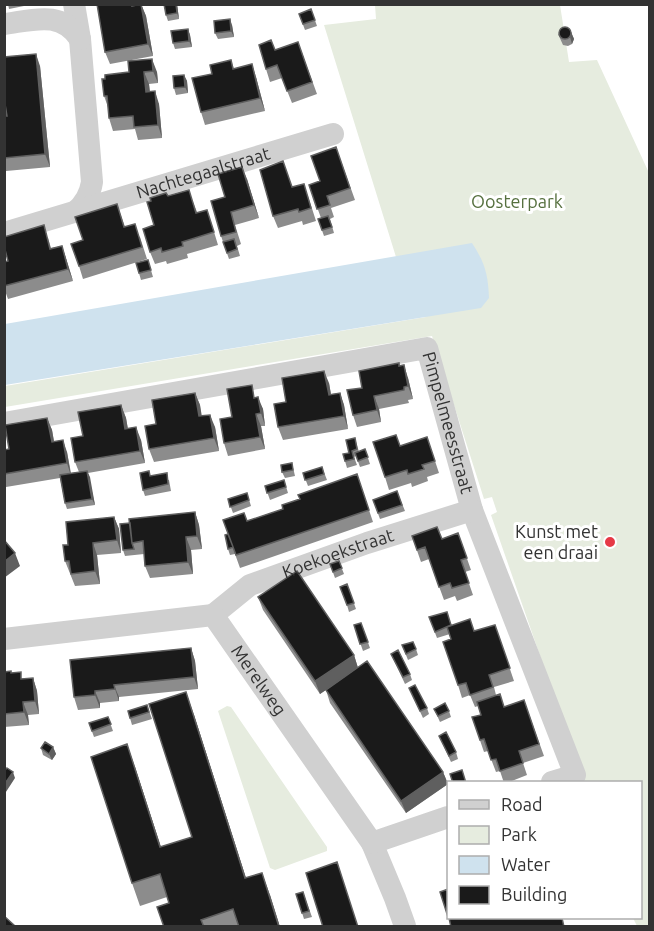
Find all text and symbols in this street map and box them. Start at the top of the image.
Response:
street label: Nachtegaalstraat [134,143,272,202]
park label: Oosterpark [471,191,563,211]
street label: Pimpelmeesstraat [419,349,478,496]
place label: Kunst met een draai [515,521,598,562]
street label: Koekoekstraat [279,524,396,582]
marker: Kunst met een draai [603,535,617,549]
street label: Merelweg [228,641,291,719]
legend [447,781,642,919]
text: Road [501,794,543,814]
text: Park [501,824,537,844]
text: Water [501,854,551,874]
text: Building [501,884,567,904]

